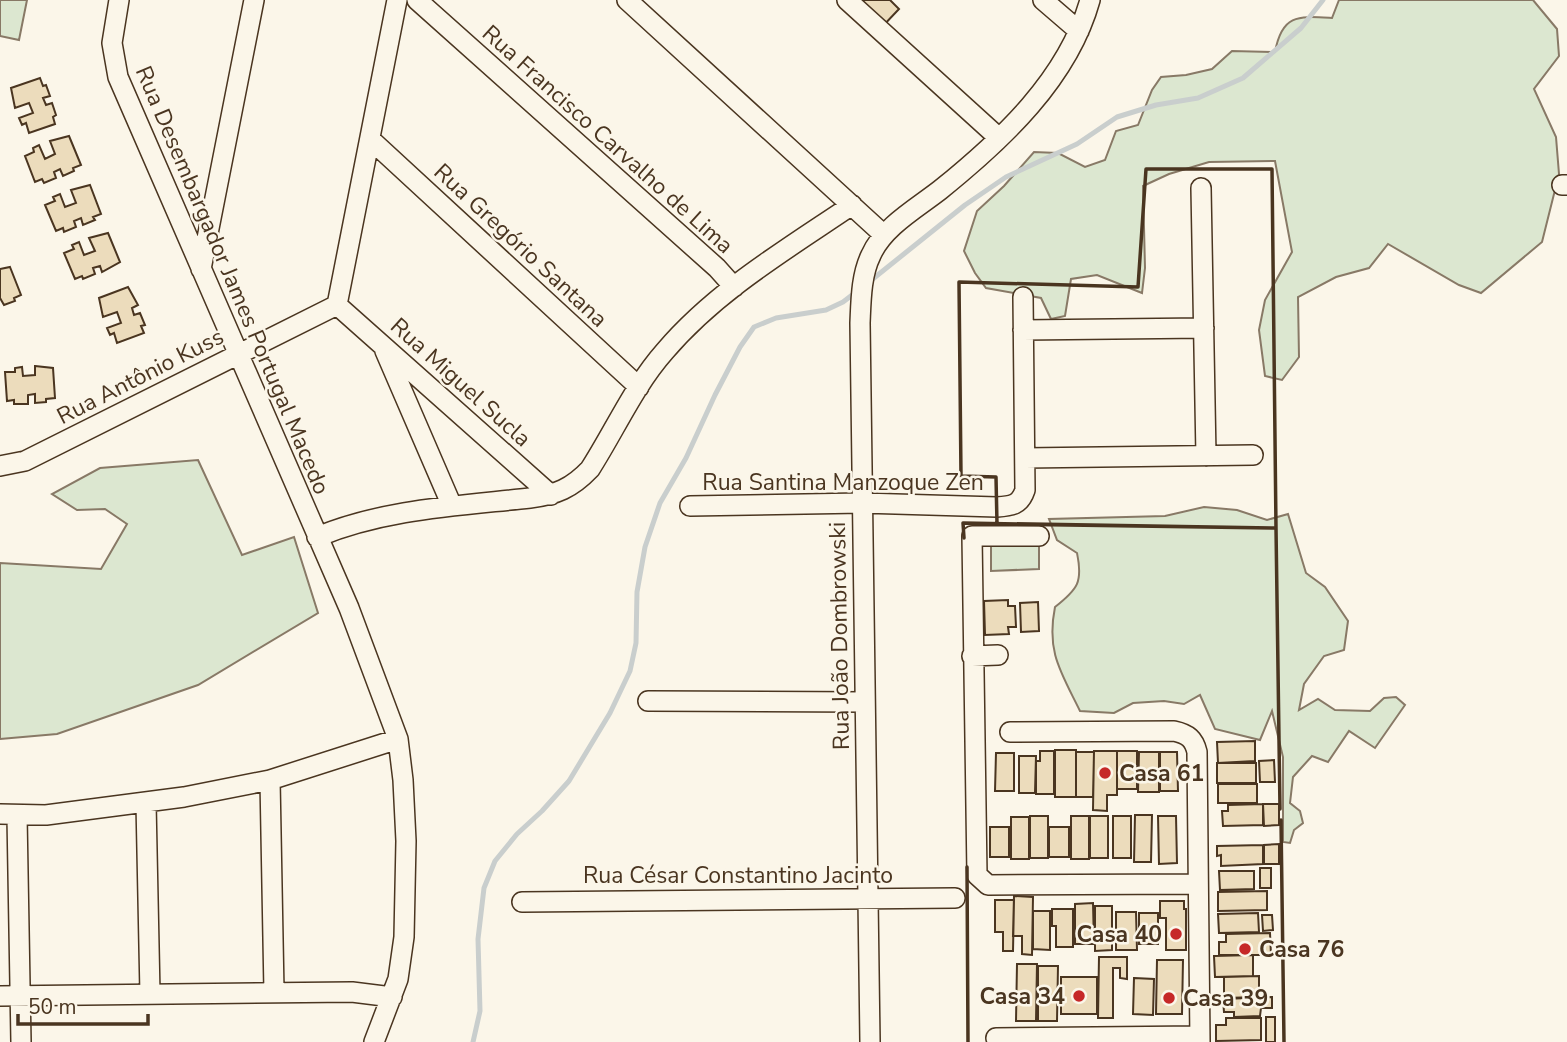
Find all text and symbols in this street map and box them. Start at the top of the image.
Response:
street label: Rua Francisco Carvalho de Lima [475,18,740,261]
street label: Rua Desembargador James Portugal Macedo [128,61,337,499]
street label: Rua Gregório Santana [427,157,614,334]
street label: Rua Miguel Sucla [384,311,538,454]
street label: Rua Antônio Kuss [52,321,229,432]
street label: Rua Santina Manzoque Zen [702,467,984,498]
street label: Rua João Dombrowski [822,522,857,750]
place label: Casa 61 [1119,758,1204,789]
marker: Casa 61 [1097,765,1113,781]
street label: Rua César Constantino Jacinto [583,860,893,891]
place label: Casa 40 [1077,919,1162,950]
marker: Casa 40 [1168,926,1184,942]
place label: Casa 76 [1259,934,1344,965]
marker: Casa 76 [1237,941,1253,957]
place label: Casa 34 [980,981,1065,1012]
scale bar [18,982,147,1026]
place label: Casa 39 [1183,983,1268,1014]
marker: Casa 34 [1071,988,1087,1004]
marker: Casa 39 [1161,990,1177,1006]
text: 50 m [28,993,77,1021]

